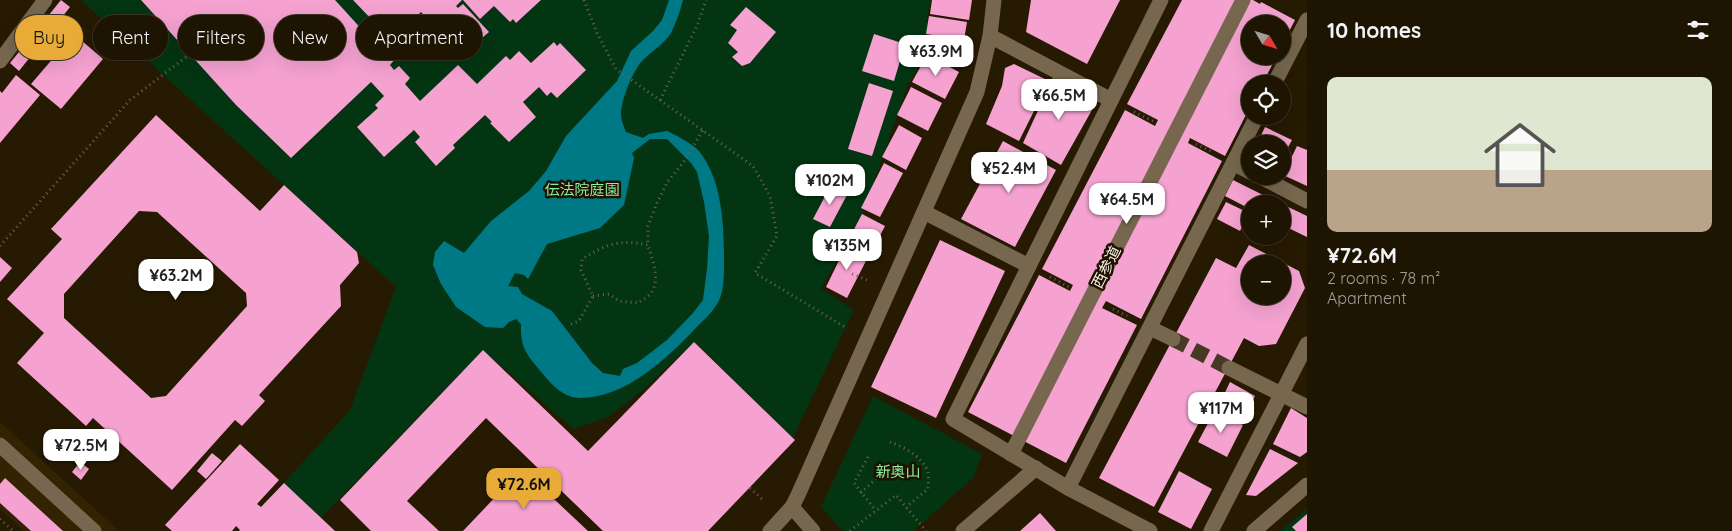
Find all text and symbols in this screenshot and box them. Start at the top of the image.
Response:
chip: Buy [15,15,83,60]
chip: Rent [93,15,168,60]
chip: Filters [178,15,264,60]
chip: New [274,15,346,60]
chip: Apartment [356,15,482,60]
north arrow [1241,15,1291,65]
map controls [1241,15,1291,305]
icon: filters [1684,16,1712,44]
text: 10 homes [1327,17,1421,43]
pin: ¥63.9M [895,34,977,77]
text: ¥63.9M [909,41,963,61]
button: locate [1241,75,1291,125]
pin: ¥66.5M [1018,78,1100,121]
text: ¥66.5M [1032,85,1086,105]
icon: home [1475,110,1565,200]
button: layers [1241,135,1291,185]
pin: ¥52.4M [968,152,1050,194]
text: ¥52.4M [982,158,1036,178]
pin: ¥102M [795,164,865,206]
text: ¥102M [806,170,854,190]
park label: 伝法院庭園 [544,180,620,199]
pin: ¥64.5M [1086,182,1168,225]
text: ¥64.5M [1100,189,1154,209]
button: + [1241,195,1291,245]
pin: ¥135M [812,228,882,271]
text: ¥135M [824,235,870,255]
text: ¥72.6M [1327,242,1397,268]
street label: 西参道 [1087,243,1125,291]
button: − [1241,255,1291,305]
pin: ¥63.2M [135,258,217,301]
text: ¥63.2M [149,265,203,285]
text: 2 rooms · 78 m² [1327,268,1440,288]
text: Apartment [1327,288,1407,308]
pin: ¥117M [1186,392,1256,434]
text: ¥117M [1199,398,1243,418]
pin: ¥72.5M [40,428,122,471]
text: ¥72.5M [54,435,108,455]
park label: 新奥山 [875,462,921,481]
pin: ¥72.6M [483,468,565,510]
text: ¥72.6M [497,474,551,494]

